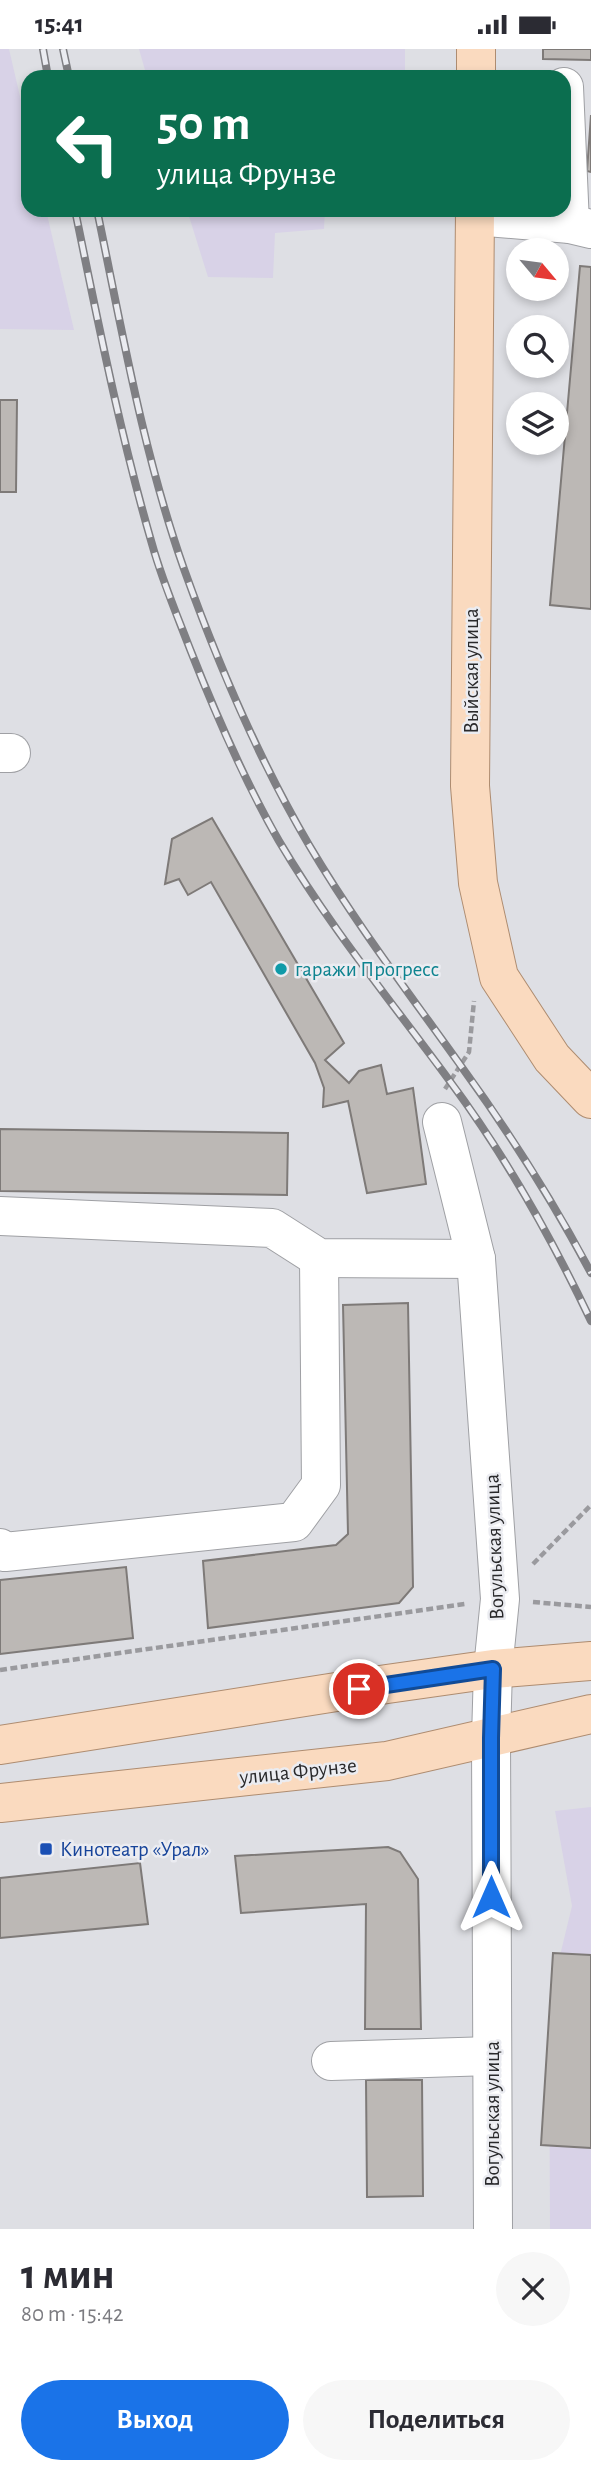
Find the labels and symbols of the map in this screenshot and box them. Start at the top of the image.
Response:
north arrow [506,238,569,301]
street label: Выйская улица [461,608,482,734]
place label: гаражи Прогресс [295,959,439,980]
marker: гаражи Прогресс [273,961,289,977]
street label: Вогульская улица [481,1473,508,1620]
pin [329,1659,389,1719]
street label: улица Фрунзе [237,1755,358,1788]
place label: Кинотеатр «Урал» [60,1839,210,1860]
marker: Кинотеатр «Урал» [38,1841,54,1857]
position arrow [454,1860,528,1934]
street label: Вогульская улица [482,2041,503,2187]

